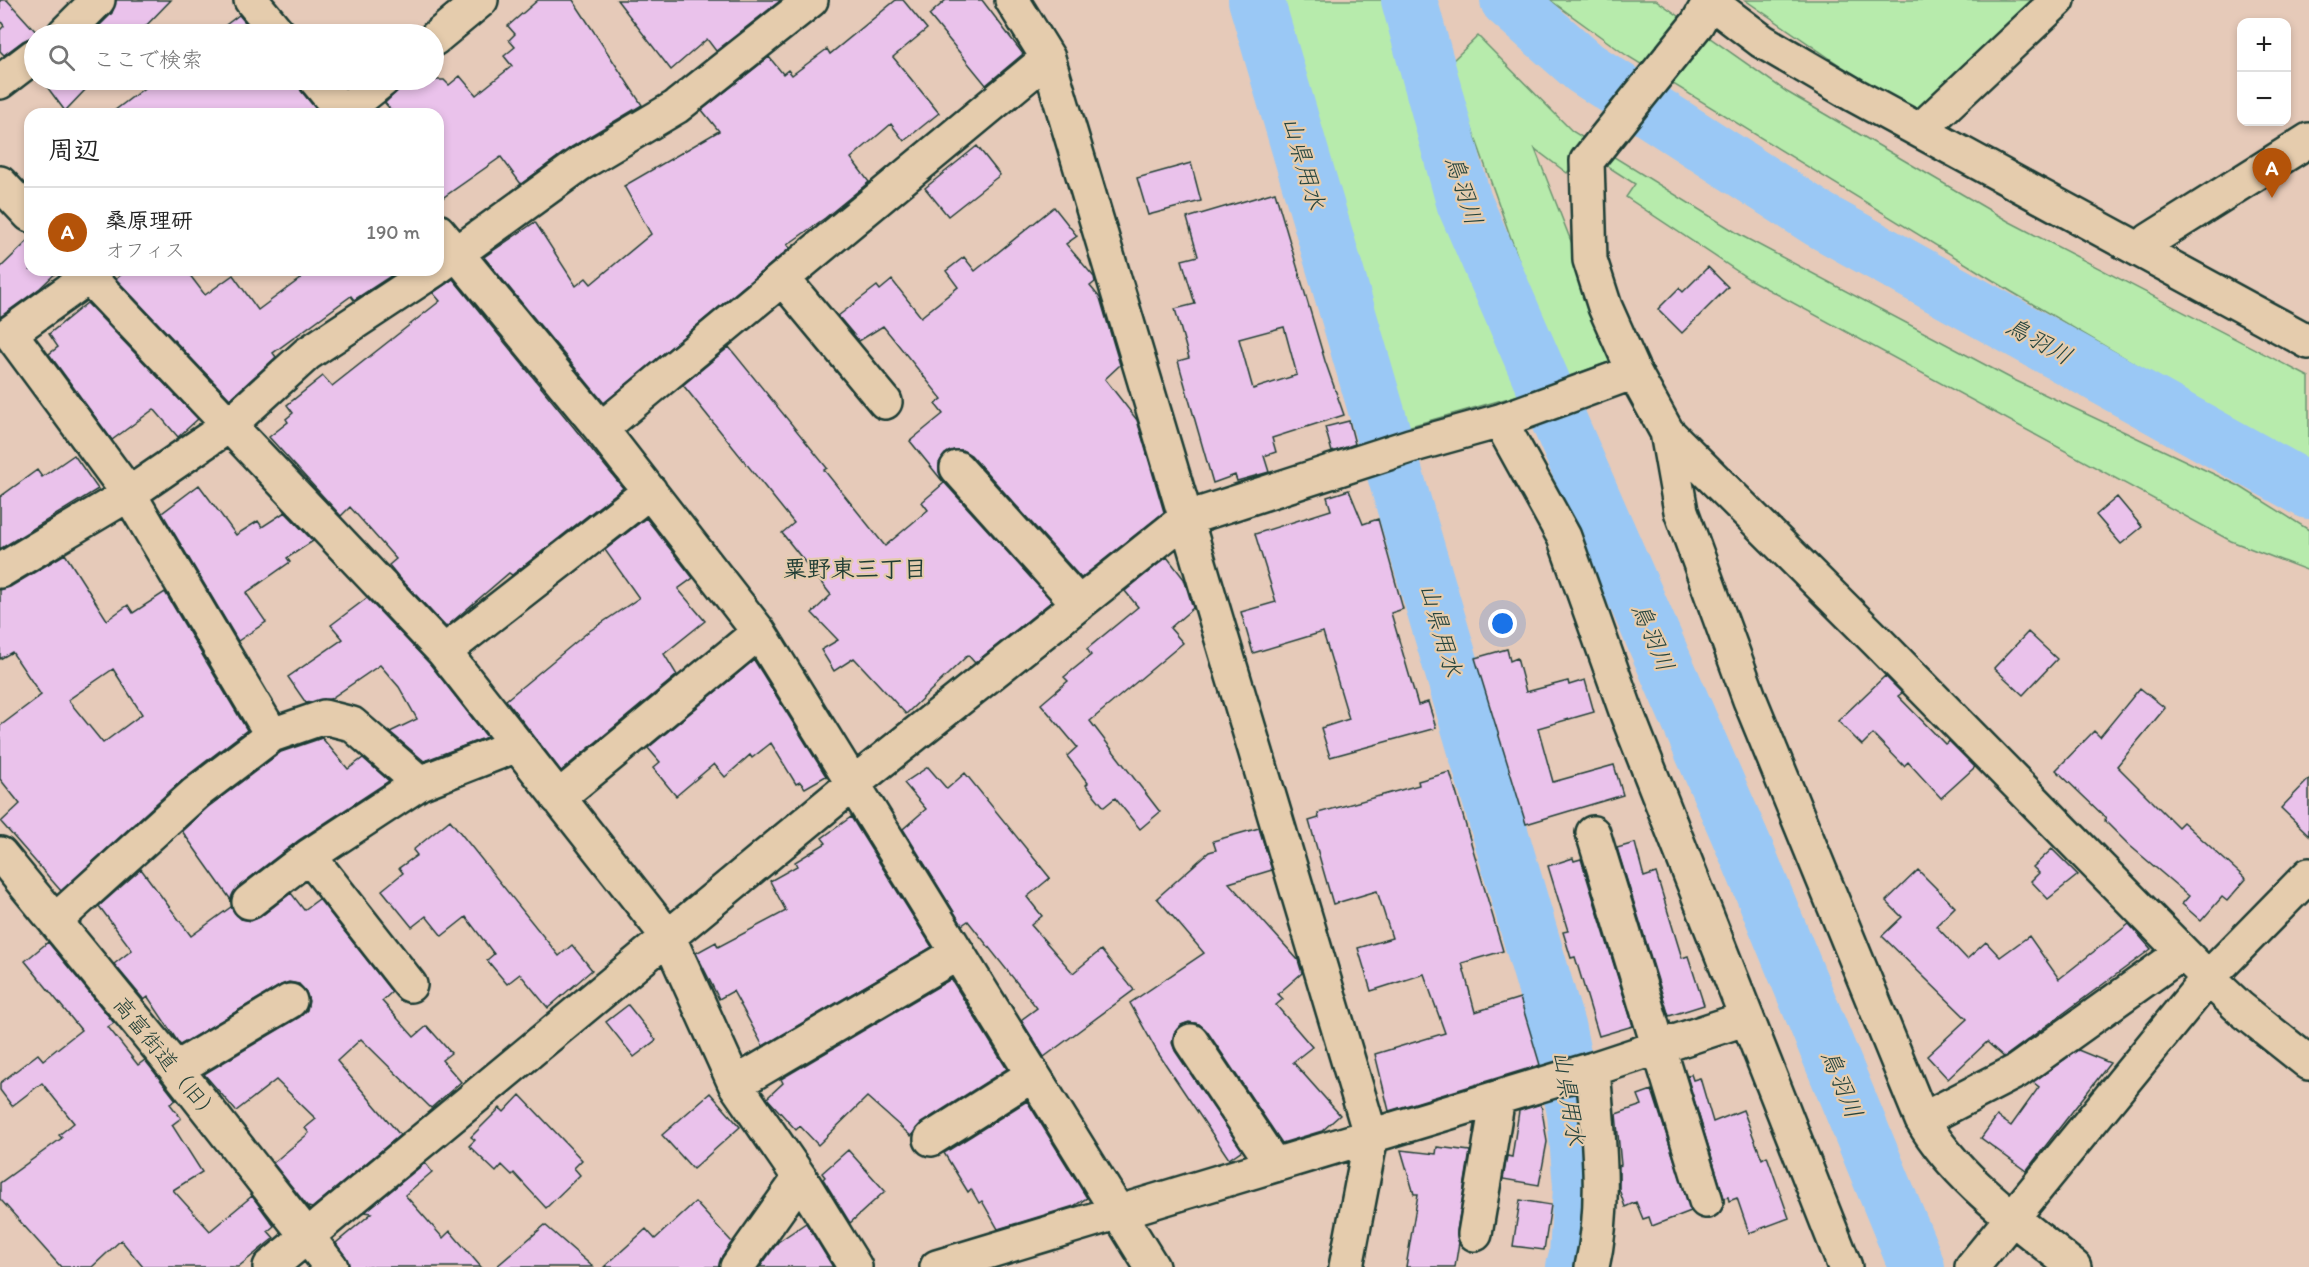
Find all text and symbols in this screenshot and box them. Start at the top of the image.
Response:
map controls [2237,18,2291,126]
button: + [2237,18,2291,72]
search box [24,24,444,90]
icon: search [45,41,78,74]
text: ここで検索 [93,46,203,73]
button: − [2237,72,2291,126]
water label: 山県用水 [1277,113,1332,213]
text: 周辺 [48,134,100,166]
pin: A [2252,148,2292,198]
water label: 鳥羽川 [1440,151,1489,229]
text: 桑原理研 [105,207,193,234]
text: A [61,220,74,244]
text: 190 m [367,220,420,244]
text: オフィス [105,238,185,262]
water label: 鳥羽川 [2001,310,2078,371]
district label: 粟野東三丁目 [783,554,927,583]
water label: 山県用水 [1414,580,1469,680]
water label: 鳥羽川 [1626,598,1681,676]
your location [1488,609,1517,638]
street label: 高富街道（旧） [108,991,226,1128]
water label: 鳥羽川 [1816,1045,1869,1123]
water label: 山県用水 [1548,1048,1591,1148]

